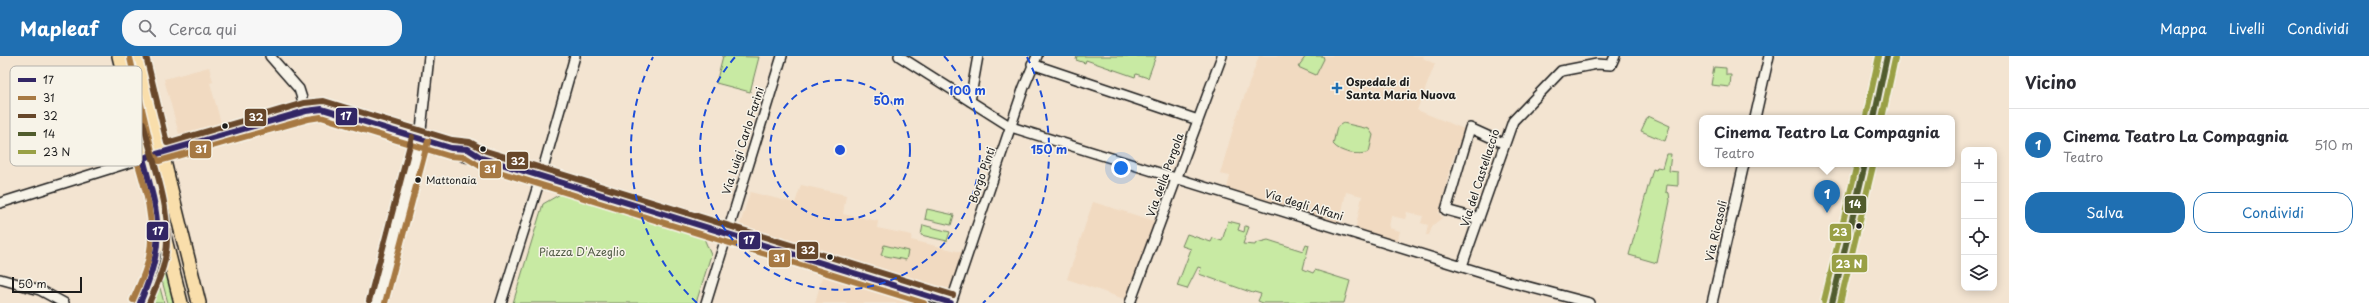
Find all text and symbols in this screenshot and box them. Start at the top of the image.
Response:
search box [122,10,402,46]
text: Mapleaf [20,14,98,42]
icon: search [136,17,158,39]
text: Cerca qui [168,17,237,40]
text: Mappa [2160,18,2207,39]
text: Livelli [2229,18,2265,39]
text: Condividi [2287,18,2349,39]
legend [10,66,142,166]
text: Vicino [2025,69,2076,95]
text: 17 [43,71,54,88]
place label: Ospedale di Santa Maria Nuova [1346,73,1456,103]
text: 100 m [948,81,986,99]
marker: Ospedale di Santa Maria Nuova [1331,82,1343,94]
street label: Via Luigi Carlo Farini [717,85,768,197]
text: 31 [43,89,55,106]
text: 50 m [873,91,905,109]
text: 32 [43,107,58,124]
line badge: 17 [335,107,358,126]
text: 17 [340,107,352,124]
line badge: 32 [244,108,267,127]
text: 32 [249,108,264,125]
popup [1699,115,1955,167]
text: Cinema Teatro La Compagnia [1714,120,1940,143]
unlabelled marker [220,121,230,131]
text: Cinema Teatro La Compagnia [2063,124,2289,147]
text: 14 [43,125,55,142]
street label: Via del Castellaccio [1456,127,1503,229]
street label: Via della Pergola [1141,130,1188,219]
text: 1 [2035,135,2041,154]
text: 510 m [2314,135,2353,154]
line badge: 31 [189,140,212,159]
text: 31 [195,140,207,157]
text: 150 m [1031,140,1067,158]
text: 23 N [43,143,70,160]
centre of rings [833,143,847,157]
text: Teatro [1714,143,1754,162]
unlabelled marker [478,144,488,154]
street label: Borgo Pinti [964,144,999,205]
map controls [1961,147,1997,291]
button: + [1961,147,1997,183]
text: Teatro [2063,147,2103,166]
line badge: 32 [506,151,529,170]
text: 32 [511,152,526,169]
your location [1111,158,1131,178]
line badge: 31 [479,160,502,179]
text: 31 [484,160,496,177]
place label: Mattonaia [426,172,477,187]
marker: Mattonaia [413,175,423,185]
pin: 1 [1814,180,1840,213]
button: − [1961,183,1997,219]
street label: Via degli Alfani [1263,184,1346,225]
button: Salva [2025,192,2185,233]
button: Condividi [2193,192,2353,233]
line badge: 14 [1844,195,1867,214]
text: 14 [1849,195,1862,212]
street label: Via Ricasoli [1700,199,1731,263]
button: locate [1961,219,1997,255]
line badge: 17 [146,221,169,241]
unlabelled marker [1854,221,1864,231]
text: 17 [152,222,164,239]
line badge: 23 [1829,223,1852,242]
text: 23 [1833,223,1847,240]
line badge: 17 [738,231,761,250]
text: 17 [743,231,755,248]
line badge: 32 [796,241,819,260]
text: 32 [801,241,816,258]
park label: Piazza D'Azeglio [539,243,625,260]
line badge: 31 [768,249,791,268]
text: 31 [773,249,785,266]
unlabelled marker [825,252,835,262]
line badge: 23 N [1831,254,1868,273]
text: 23 N [1836,255,1863,272]
button: layers [1961,255,1997,291]
scale bar [12,275,82,294]
text: 50 m [18,275,47,292]

